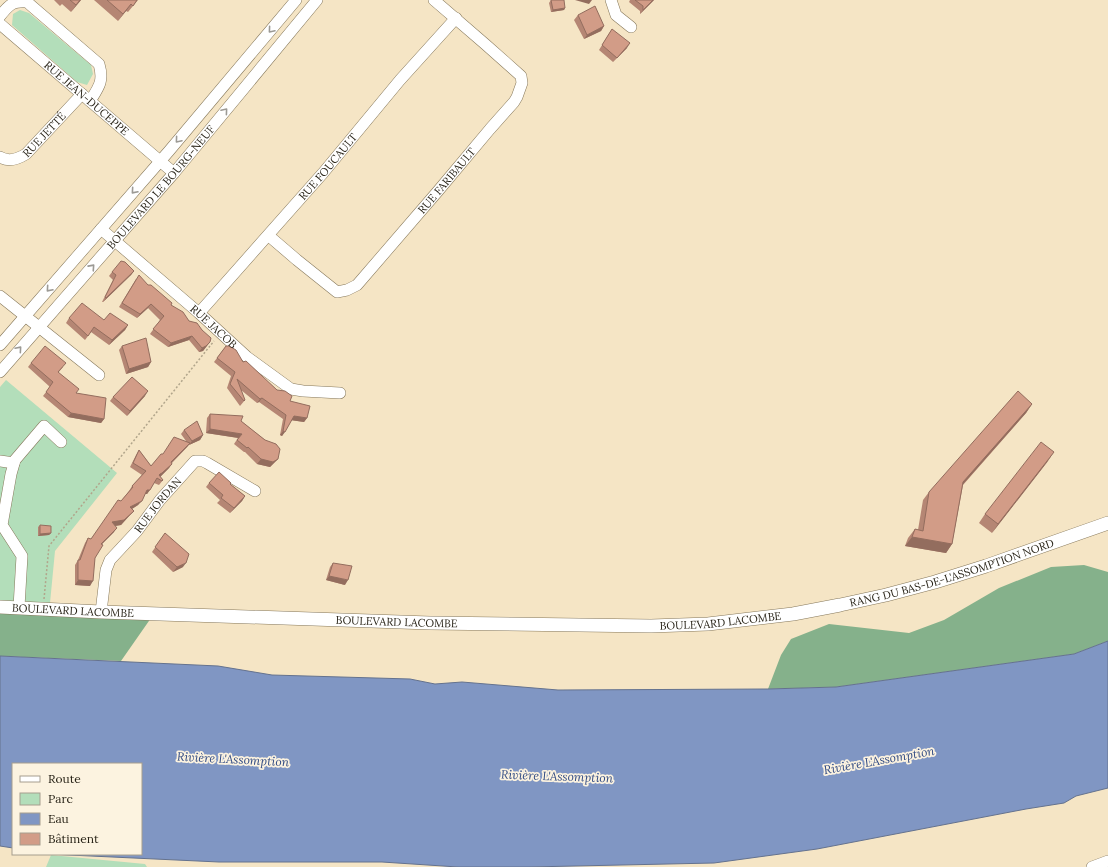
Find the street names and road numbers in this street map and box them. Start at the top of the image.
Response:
street label: RUE JEAN-DUCEPPE [41,58,132,138]
street label: RUE JETTÉ [20,109,69,160]
street label: BOULEVARD LE BOURG-NEUF [104,122,218,252]
street label: RUE FOUCAULT [296,130,360,203]
street label: RUE FARIBAULT [415,145,478,217]
street label: RUE JACOB [187,302,240,352]
street label: RUE JORDAN [131,474,184,536]
street label: RANG DU BAS-DE-L'ASSOMPTION NORD [848,536,1056,610]
street label: BOULEVARD LACOMBE [12,601,134,620]
street label: BOULEVARD LACOMBE [659,608,782,633]
street label: BOULEVARD LACOMBE [335,613,458,630]

